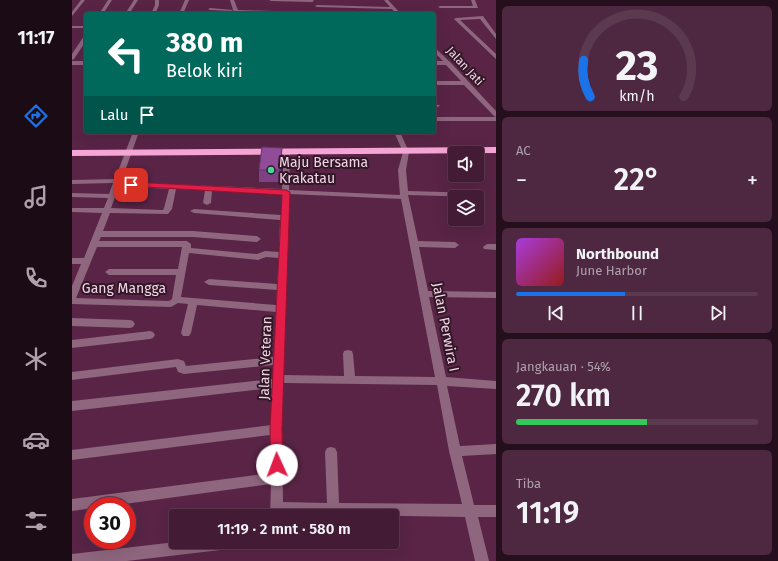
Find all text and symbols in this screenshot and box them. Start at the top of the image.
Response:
text: 380 m [166,26,244,59]
text: 11:17 [18,27,54,49]
icon: left [100,28,152,80]
text: 23 [616,40,658,90]
street label: Jalan Jati [443,44,487,88]
text: Belok kiri [166,60,243,82]
text: km/h [619,87,655,104]
icon: directions [22,102,50,130]
icon: arrive [136,104,158,126]
text: Lalu [100,106,128,124]
text: AC [516,143,531,158]
map controls [448,146,484,226]
button: sound [448,146,484,182]
place label: Maju Bersama Krakatau [279,154,368,187]
text: 22° [614,162,660,198]
marker: Maju Bersama Krakatau [266,165,276,175]
text: − [516,167,527,194]
text: + [747,167,758,194]
pin [114,168,148,202]
icon: arrive [120,174,142,196]
icon: music [22,183,50,211]
button: layers [448,190,484,226]
text: Northbound [576,245,659,263]
text: June Harbor [576,263,647,278]
icon: phone [22,264,50,292]
street label: Gang Mangga [82,280,166,297]
street label: Jalan Perwira I [429,281,462,373]
icon: previous [545,302,567,324]
icon: pause [626,302,648,324]
icon: next [707,302,729,324]
street label: Jalan Veteran [256,316,275,400]
icon: climate [22,345,50,373]
text: Jangkauan · 54% [516,359,611,374]
text: 270 km [516,378,611,414]
icon: car [22,426,50,454]
position arrow [256,444,298,486]
text: Tiba [516,476,541,491]
text: 11:19 [516,495,579,531]
speed limit sign: 30 [84,497,136,549]
icon: filters [22,507,50,535]
text: 11:19 · 2 mnt · 580 m [217,520,351,538]

